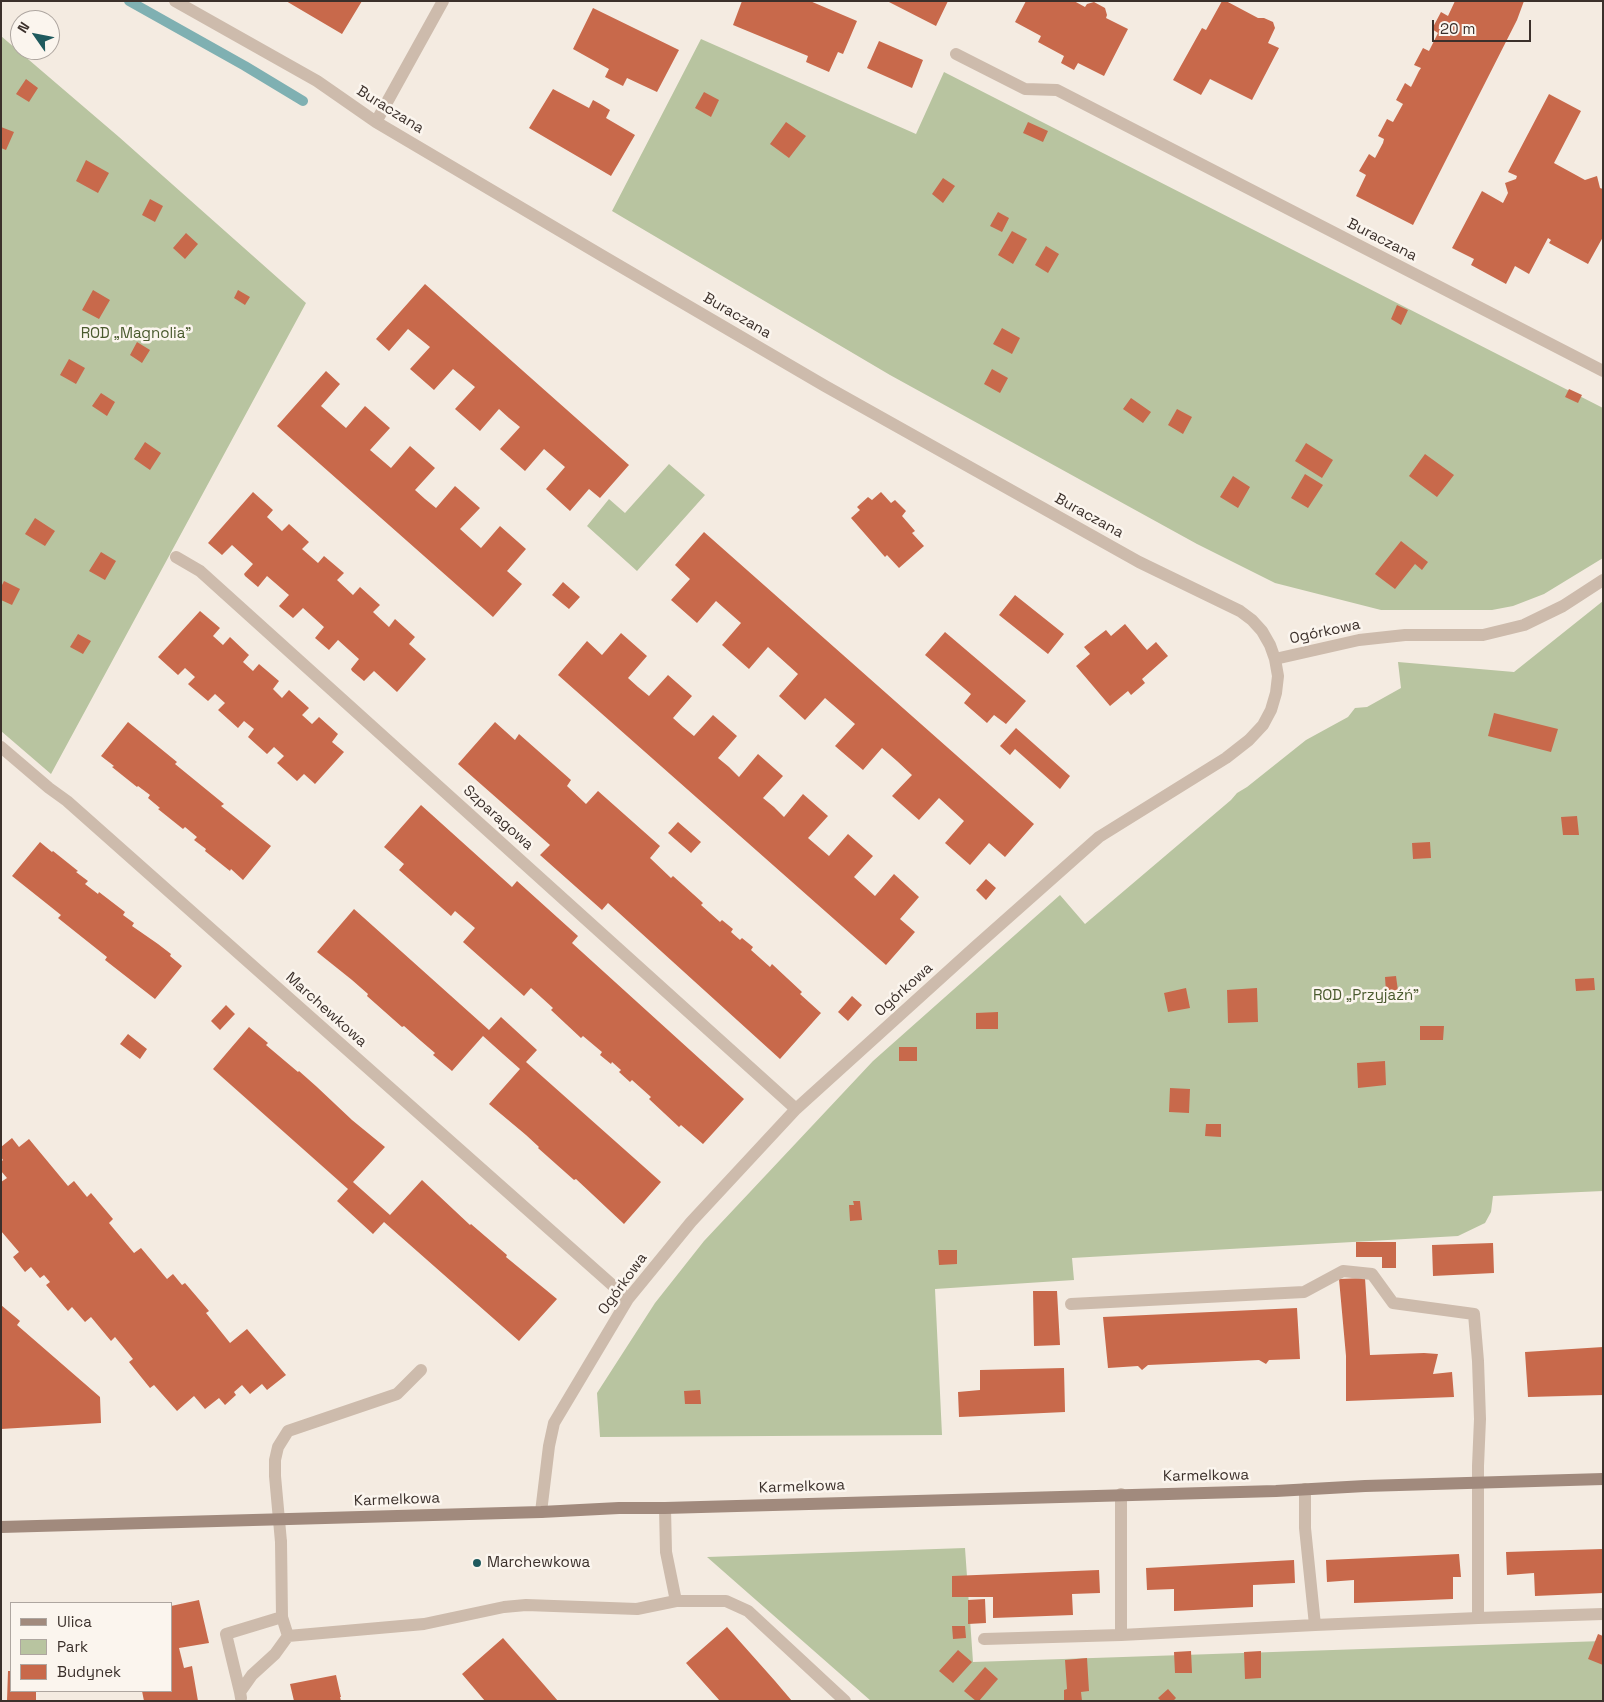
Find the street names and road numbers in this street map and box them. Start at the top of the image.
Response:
street label: Buraczana [353,82,427,138]
street label: Buraczana [1344,215,1420,265]
street label: Buraczana [700,289,774,343]
street label: Buraczana [1051,490,1127,542]
street label: Ogórkowa [1288,616,1362,648]
street label: Szparagowa [459,782,537,854]
street label: Ogórkowa [871,959,937,1021]
street label: Marchewkowa [282,969,370,1051]
street label: Ogórkowa [595,1250,651,1318]
street label: Karmelkowa [1163,1466,1249,1486]
street label: Karmelkowa [759,1477,845,1497]
street label: Karmelkowa [354,1490,440,1510]

